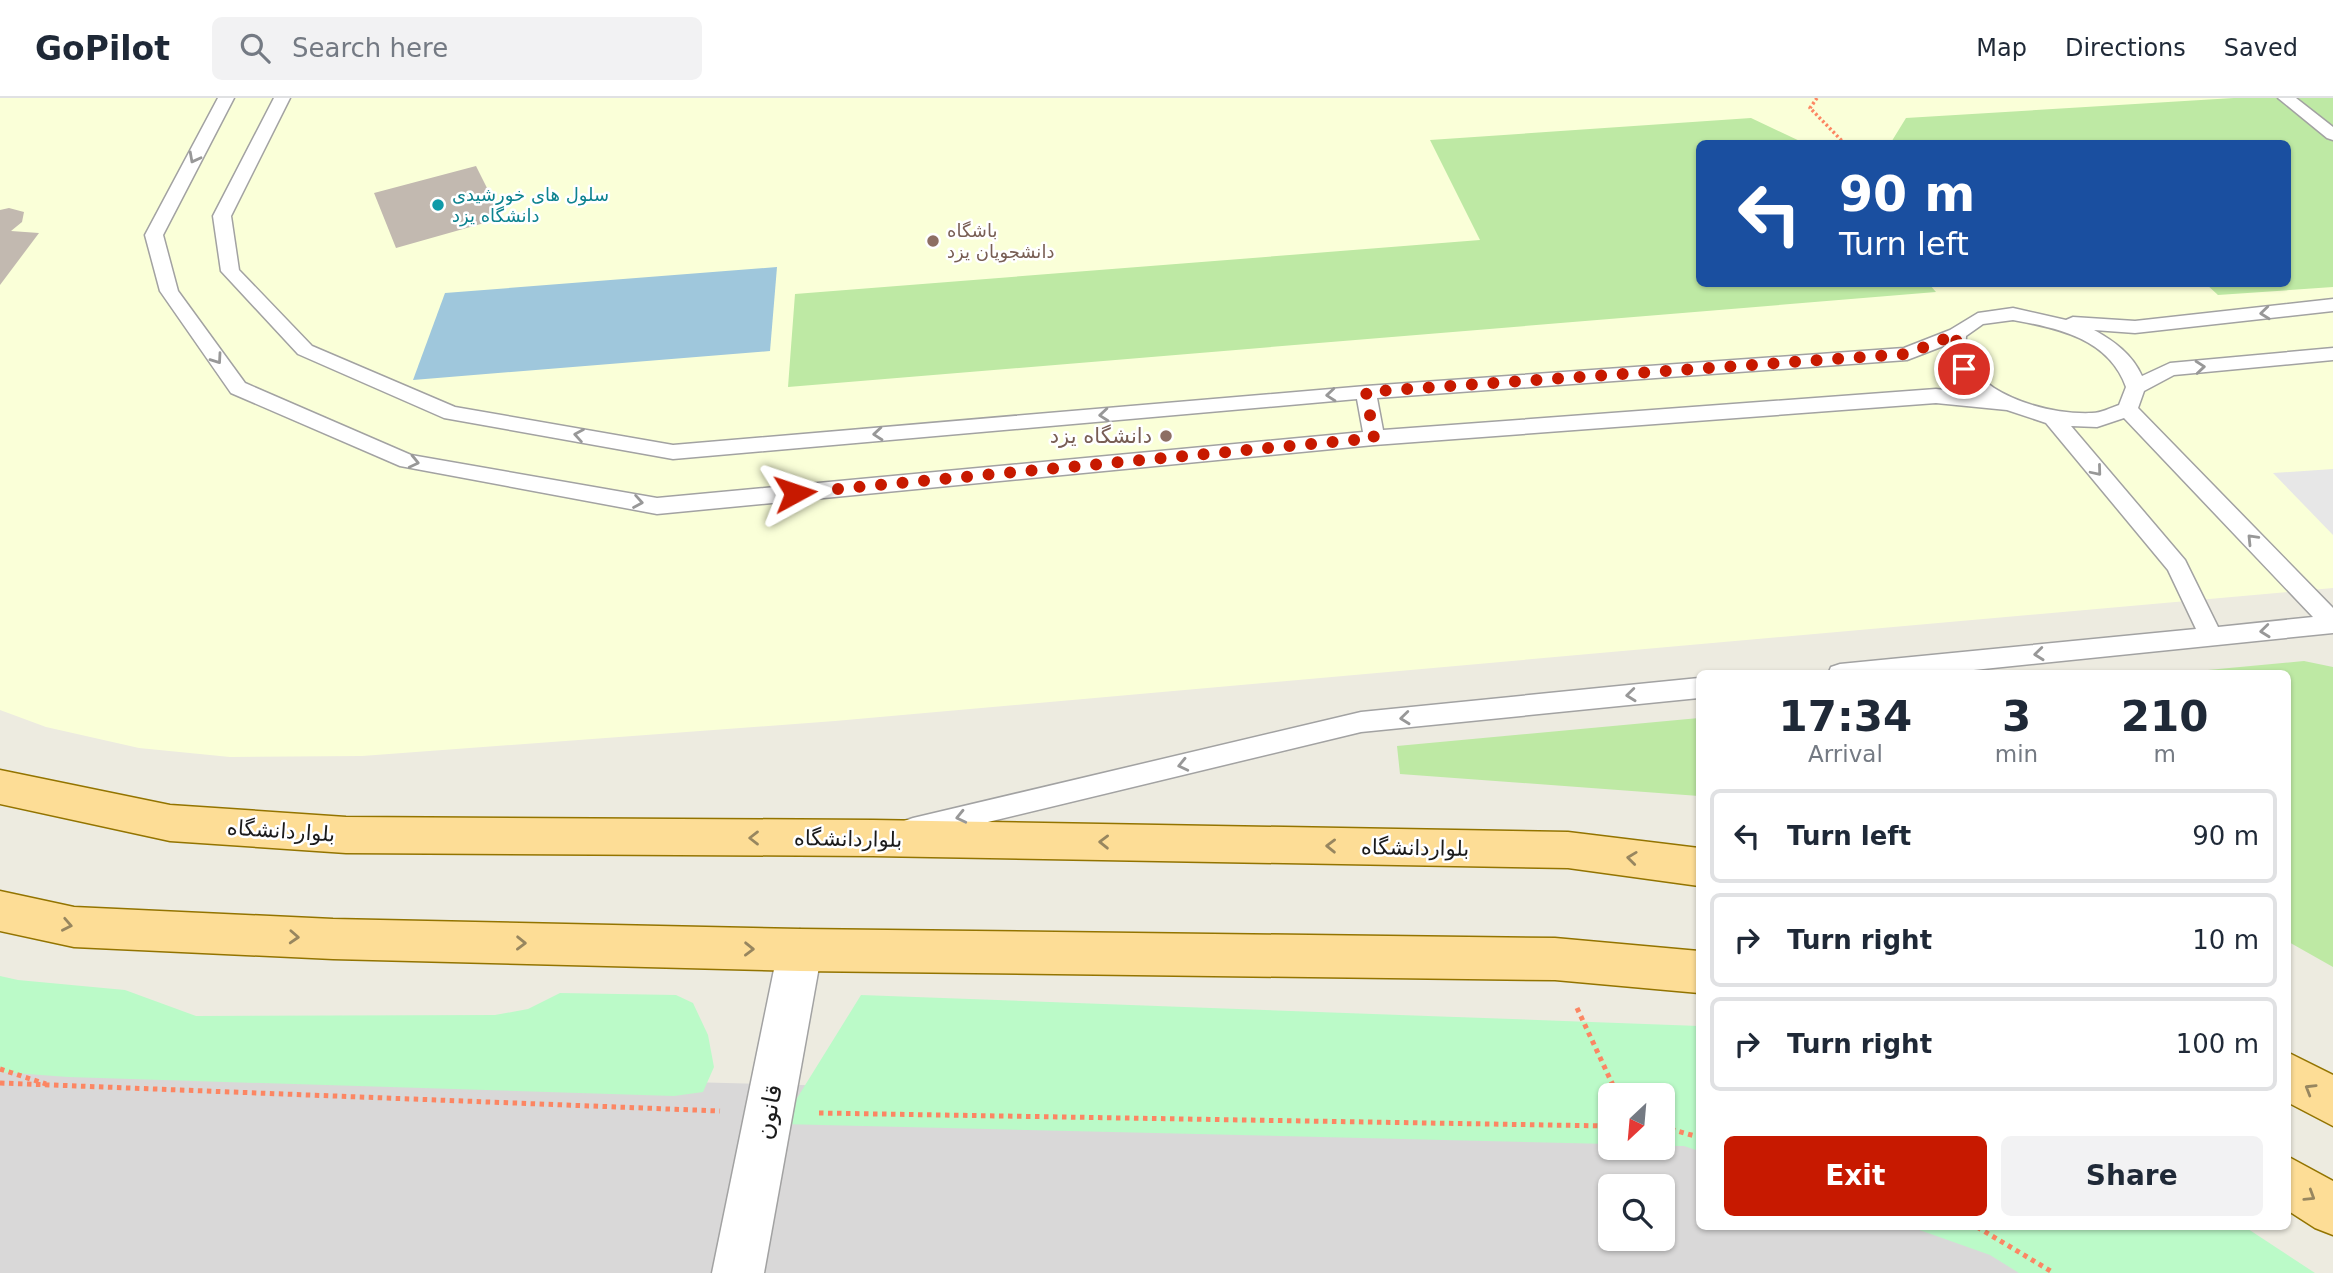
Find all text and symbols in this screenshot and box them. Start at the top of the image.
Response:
search box [212,17,702,80]
text: GoPilot [35,29,170,68]
icon: search [236,29,274,67]
text: Search here [292,33,448,63]
text: Map [1976,34,2027,62]
text: Directions [2065,34,2186,62]
text: Saved [2224,34,2298,62]
one-way arrow [189,151,202,164]
text: 90 m [1839,166,1975,223]
icon: left [1724,168,1815,259]
place label: سلول های خورشیدی دانشگاه یزد [452,184,609,227]
marker: سلول های خورشیدی دانشگاه یزد [430,197,446,213]
place label: باشگاه دانشجویان یزد [947,220,1054,263]
text: Turn left [1839,225,1969,263]
marker: باشگاه دانشجویان یزد [925,233,941,249]
one-way arrow [2259,305,2271,320]
pin [1934,339,1994,399]
icon: arrive [1945,350,1983,388]
one-way arrow [209,351,221,364]
one-way arrow [2194,359,2206,374]
one-way arrow [1325,387,1336,402]
one-way arrow [1099,407,1110,422]
place label: دانشگاه یزد [1050,424,1152,448]
one-way arrow [872,426,883,441]
one-way arrow [573,428,585,443]
marker: دانشگاه یزد [1158,428,1174,444]
one-way arrow [408,454,420,468]
position arrow [758,456,832,530]
one-way arrow [2089,462,2101,475]
one-way arrow [632,494,644,509]
one-way arrow [2247,534,2260,547]
one-way arrow [2259,623,2271,638]
one-way arrow [2033,646,2045,661]
one-way arrow [1626,687,1637,702]
text: 17:34 [1779,692,1912,741]
text: 3 [2002,692,2031,741]
text: 210 [2121,692,2208,741]
one-way arrow [1399,710,1410,725]
text: Arrival [1808,741,1883,767]
text: min [1995,741,2038,767]
text: m [2153,741,2176,767]
one-way arrow [1177,757,1189,771]
one-way arrow [955,809,967,824]
street label: بلواردانشگاه [226,815,336,847]
icon: left [1728,817,1766,855]
text: Turn left [1787,821,1911,851]
text: 90 m [2192,821,2259,851]
street label: بلواردانشگاه [794,826,902,852]
one-way arrow [748,830,758,846]
one-way arrow [1098,835,1109,850]
street label: بلواردانشگاه [1361,835,1469,861]
one-way arrow [1325,838,1336,854]
one-way arrow [1626,851,1637,866]
one-way arrow [61,917,73,932]
icon: right [1728,921,1766,959]
text: Turn right [1787,925,1932,955]
text: 10 m [2192,925,2259,955]
one-way arrow [289,929,300,944]
one-way arrow [516,936,527,951]
one-way arrow [744,941,754,957]
icon: right [1728,1025,1766,1063]
text: Turn right [1787,1029,1932,1059]
text: 100 m [2176,1029,2259,1059]
street label: قانون [750,1082,788,1142]
north arrow [1598,1083,1675,1160]
map controls [1598,1083,1675,1251]
one-way arrow [2305,1084,2318,1097]
button: Exit [1724,1136,1987,1216]
button: Share [2001,1136,2263,1216]
button: search [1598,1174,1675,1251]
one-way arrow [2303,1187,2316,1200]

